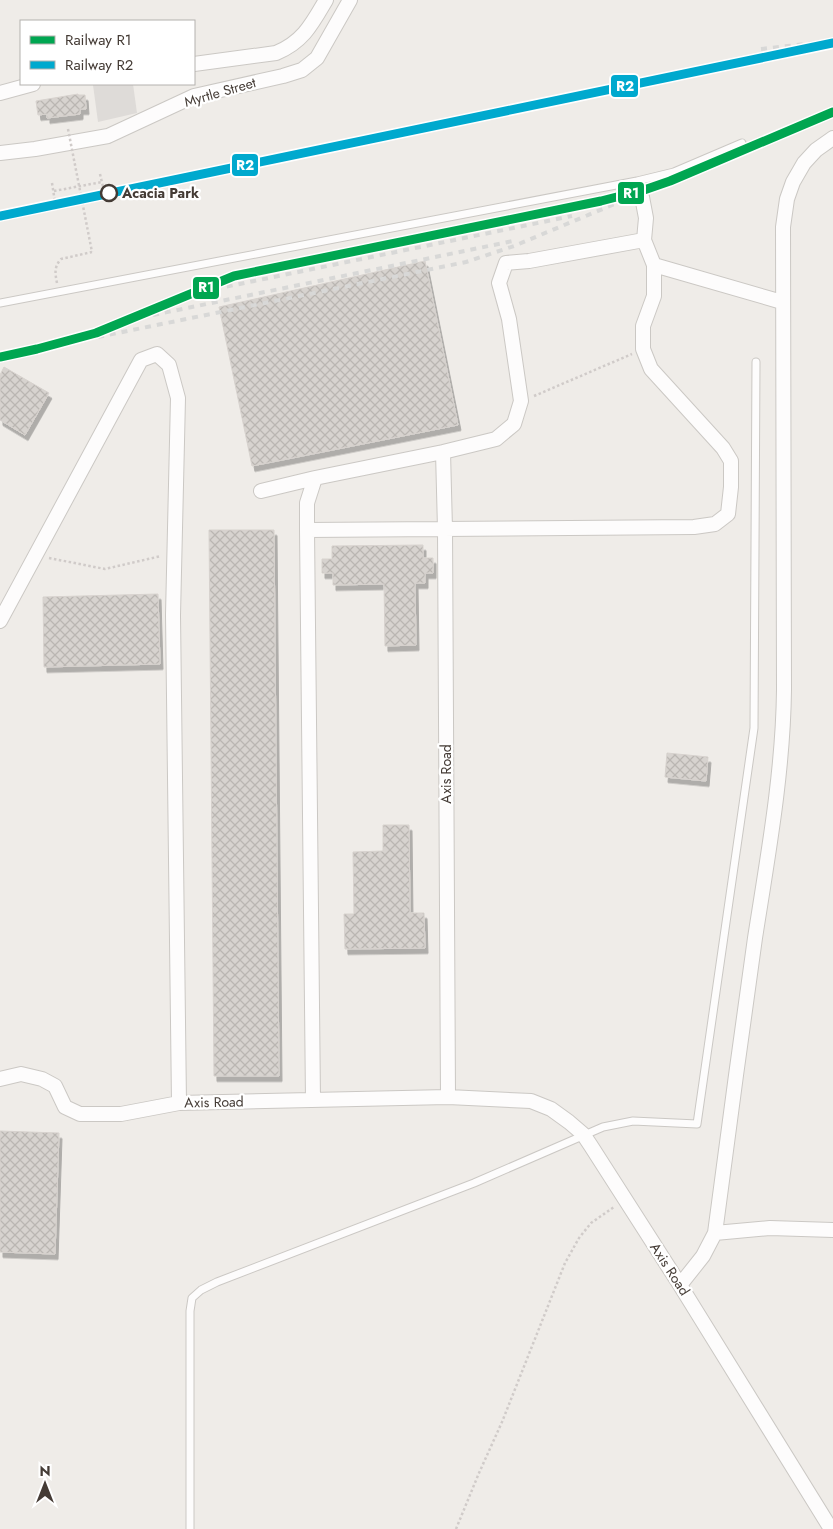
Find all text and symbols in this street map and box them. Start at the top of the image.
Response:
legend [20,20,195,85]
text: Railway R1 [65,29,132,51]
text: Railway R2 [65,54,133,76]
street label: Myrtle Street [182,72,259,112]
line badge: R2 [610,74,639,98]
text: R2 [616,76,634,96]
line badge: R2 [231,153,259,177]
text: R2 [236,155,254,175]
line badge: R1 [617,181,645,205]
place label: Acacia Park [121,183,199,203]
text: R1 [623,183,639,203]
marker: Acacia Park [100,184,118,202]
line badge: R1 [192,276,220,300]
text: R1 [198,277,214,297]
street label: Axis Road [436,744,456,804]
street label: Axis Road [184,1091,244,1113]
street label: Axis Road [645,1239,695,1299]
north arrow [20,1459,70,1509]
text: N [39,1461,51,1481]

